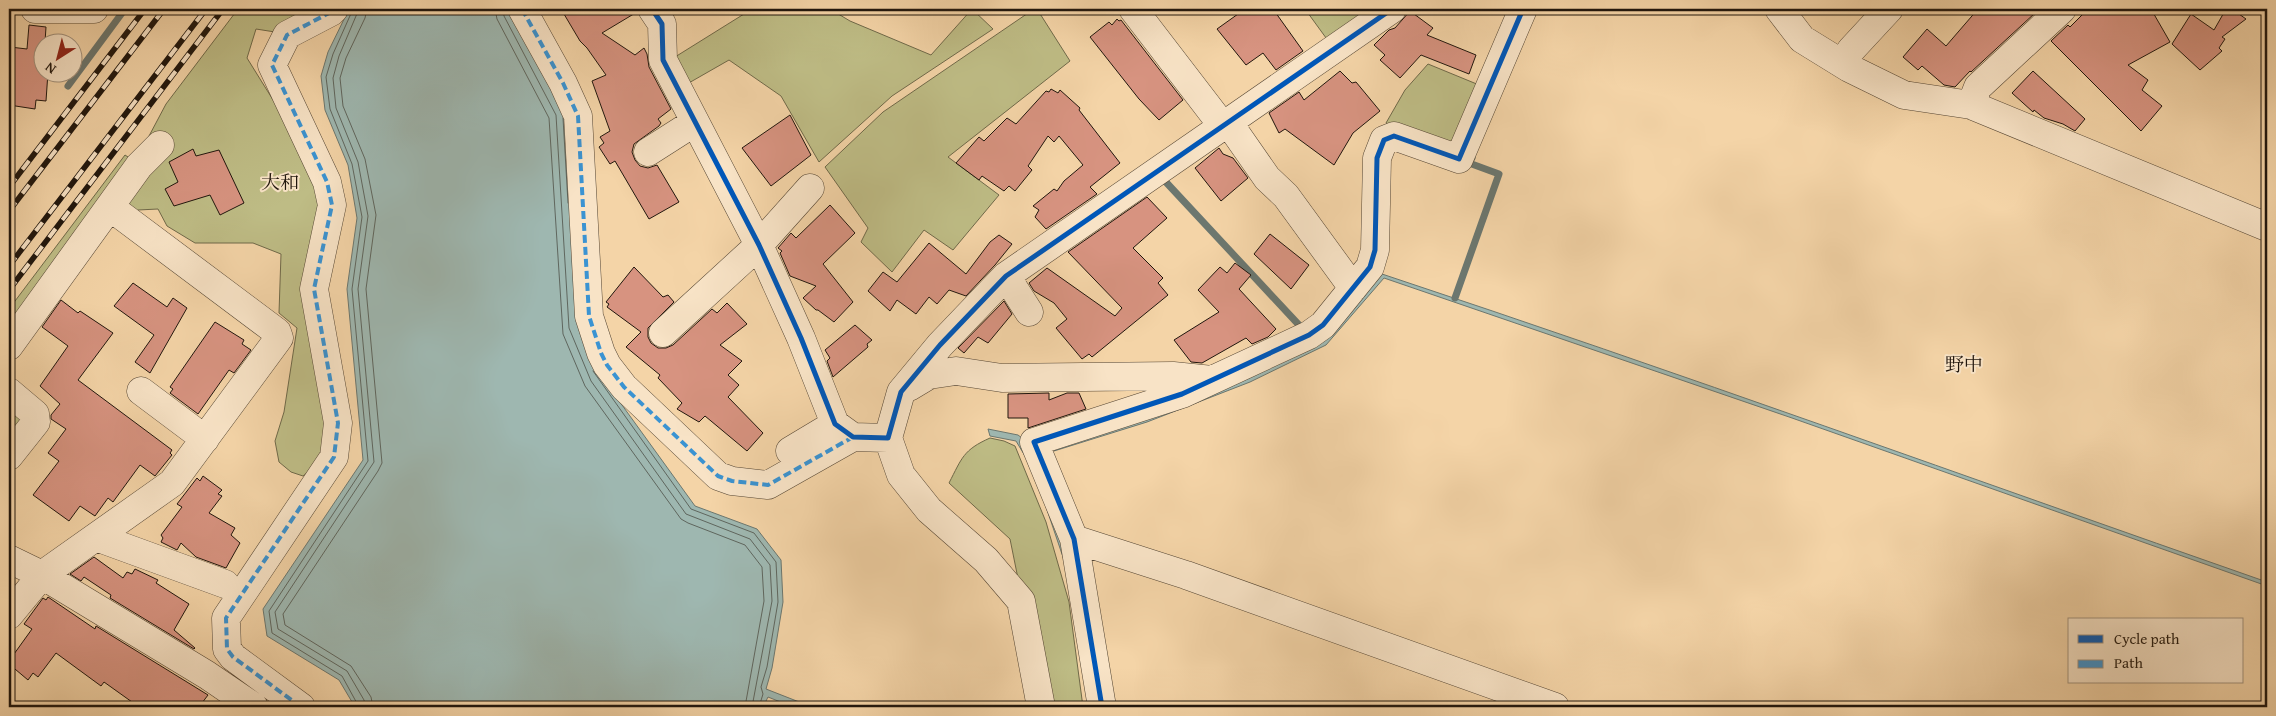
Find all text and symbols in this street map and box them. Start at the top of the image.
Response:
north arrow [32,32,82,82]
text: N [40,57,60,79]
district label: 大和 [261,168,299,196]
district label: 野中 [1945,350,1983,378]
legend [2068,618,2244,684]
text: Cycle path [2114,628,2180,649]
text: Path [2114,652,2143,673]

